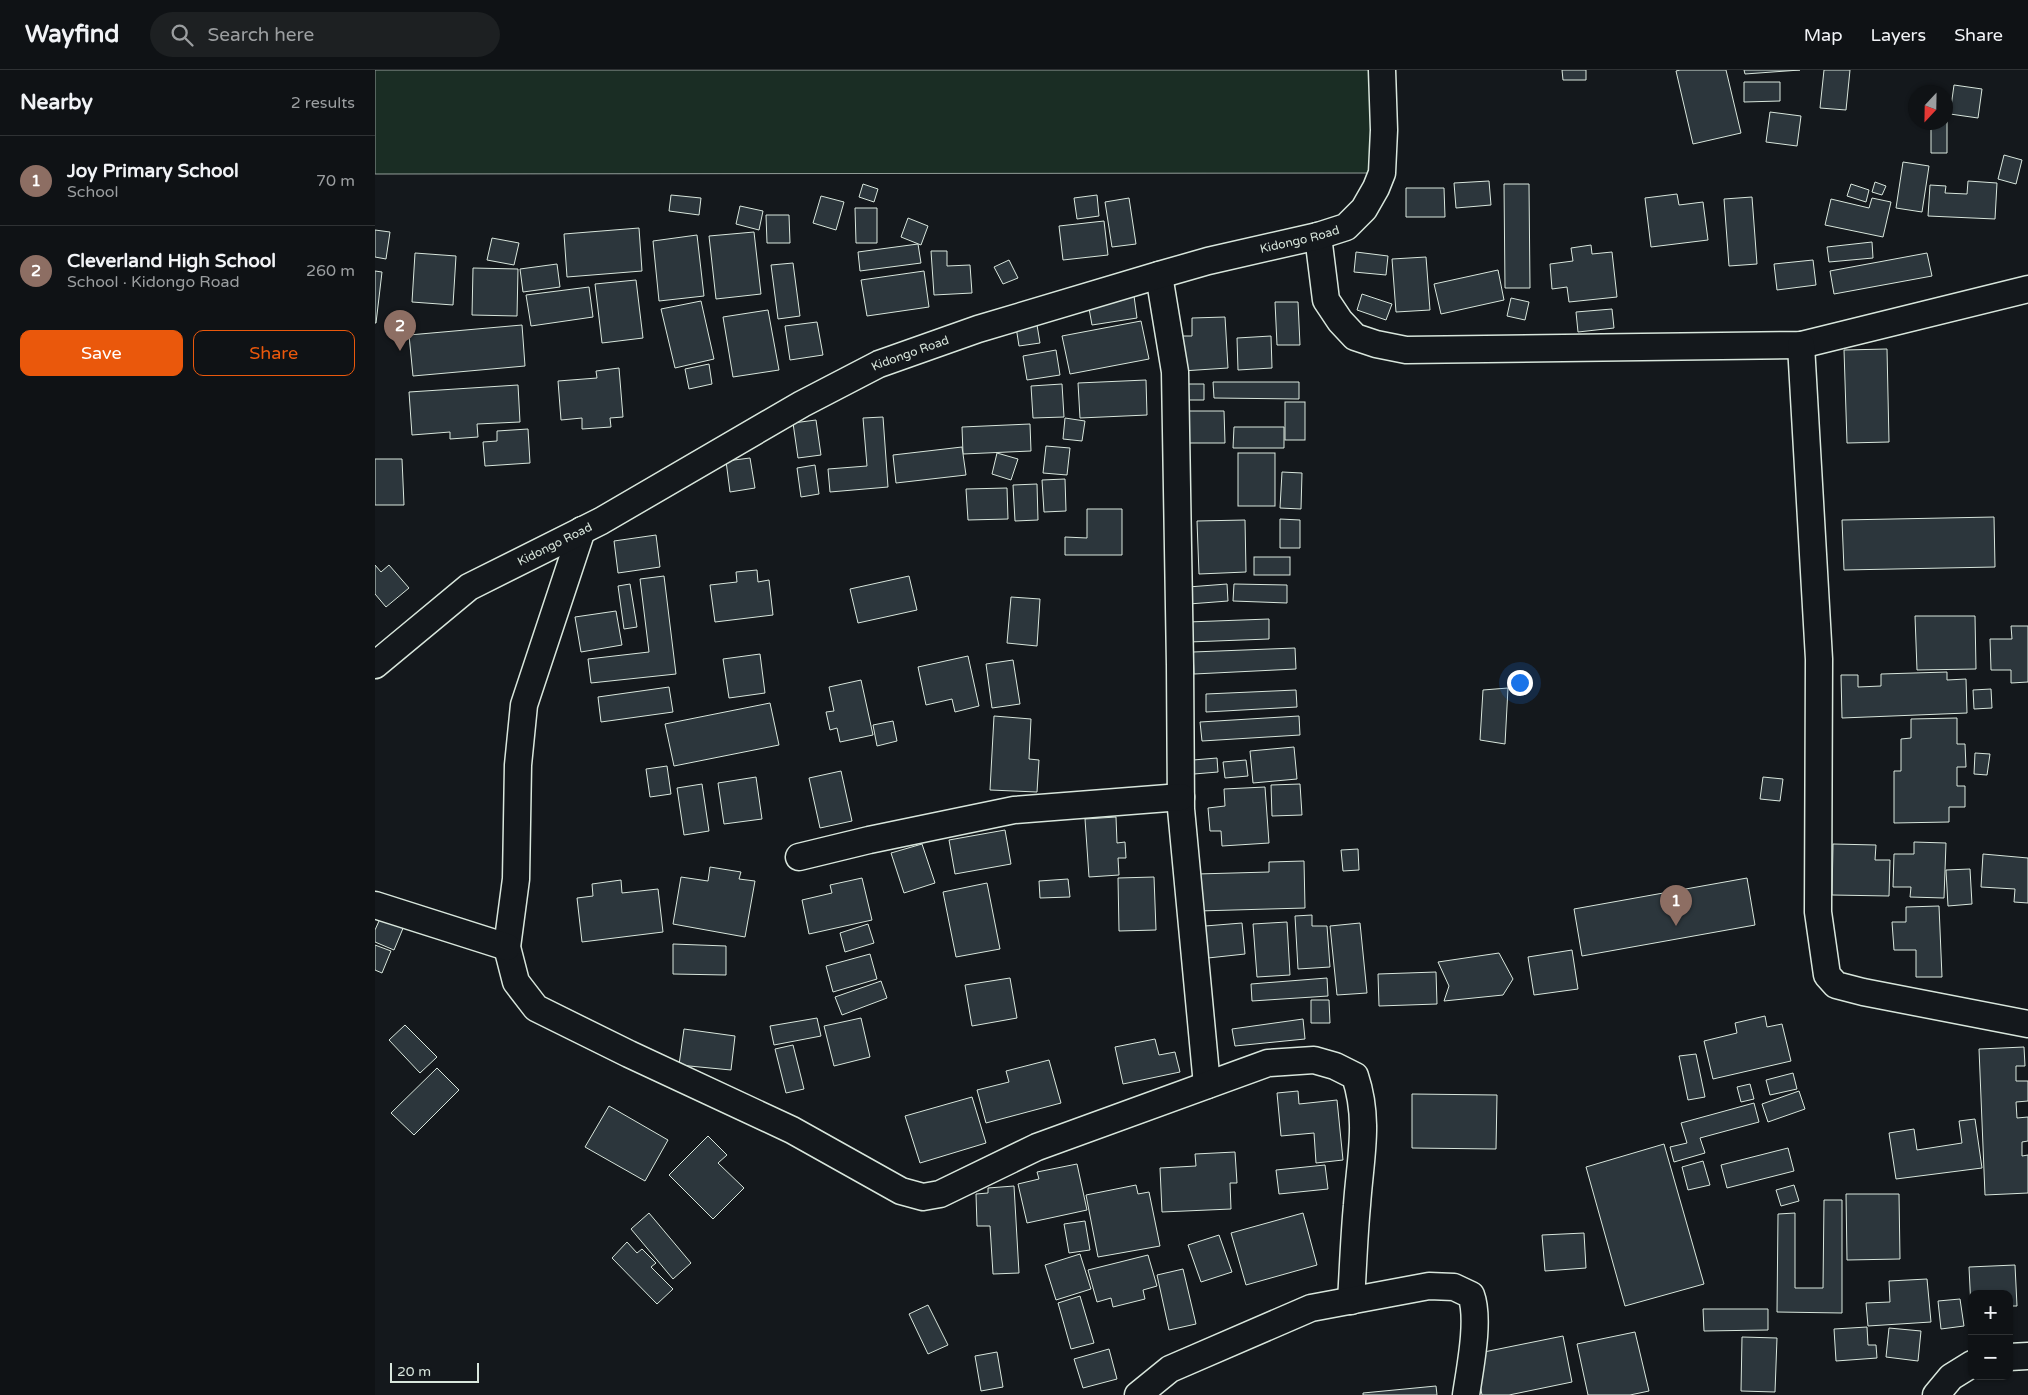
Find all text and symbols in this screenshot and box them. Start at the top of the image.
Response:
search box [150,12,500,57]
text: Wayfind [25,20,120,49]
icon: search [168,21,196,49]
text: Search here [208,24,314,46]
text: Map [1804,24,1843,46]
text: Layers [1871,24,1926,46]
text: Share [1954,24,2003,46]
north arrow [1908,85,1953,130]
text: Nearby [20,90,93,115]
text: 2 results [291,93,355,113]
text: Joy Primary School [67,160,239,182]
text: 1 [31,171,41,191]
text: 70 m [316,171,355,191]
text: School [67,182,119,202]
street label: Kidongo Road [1258,223,1341,256]
text: Cleverland High School [67,250,276,272]
text: 2 [31,261,41,281]
text: 260 m [306,261,355,281]
text: School · Kidongo Road [67,272,240,292]
pin: 2 [384,310,416,351]
button: Save [20,330,183,376]
button: Share [193,330,355,376]
street label: Kidongo Road [869,333,951,374]
street label: Kidongo Road [515,520,594,569]
your location [1507,670,1533,696]
pin: 1 [1660,885,1692,926]
map controls [1968,1290,2013,1380]
button: + [1968,1290,2013,1335]
button: − [1968,1335,2013,1380]
scale bar [390,1360,479,1383]
text: 20 m [397,1363,431,1380]

